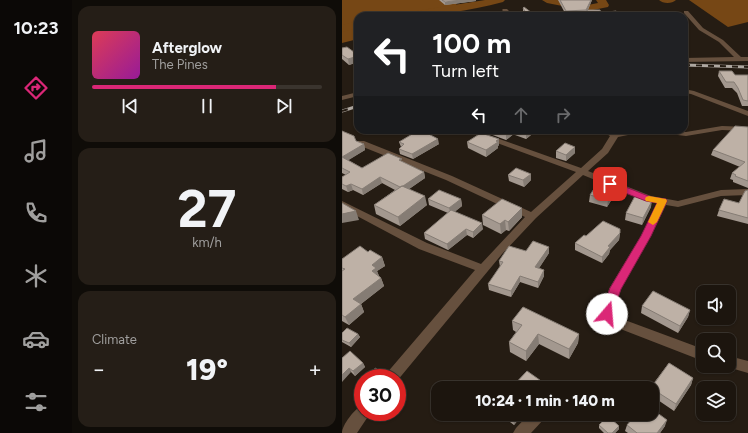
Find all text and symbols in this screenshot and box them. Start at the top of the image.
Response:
text: 10:23 [13,17,59,39]
text: 100 m [432,26,511,60]
icon: left [366,28,418,80]
text: Afterglow [152,39,222,57]
text: The Pines [152,57,208,72]
text: Turn left [432,60,499,82]
icon: directions [22,74,50,102]
icon: previous [119,95,141,117]
icon: pause [196,95,218,117]
icon: next [273,95,295,117]
icon: left [468,104,490,126]
icon: ahead [510,104,532,126]
icon: right [552,104,574,126]
icon: music [22,137,50,165]
pin [593,167,627,201]
icon: arrive [599,173,621,195]
text: 27 [177,178,237,240]
icon: phone [22,199,50,227]
text: km/h [192,235,222,250]
icon: climate [22,262,50,290]
map controls [696,285,736,421]
button: sound [696,285,736,325]
position arrow [586,293,628,335]
icon: car [22,325,50,353]
text: Climate [92,332,137,347]
button: search [696,333,736,373]
text: 19° [186,351,228,388]
text: − [92,356,106,383]
text: + [308,356,322,383]
speed limit sign: 30 [354,369,406,421]
button: layers [696,381,736,421]
icon: filters [22,388,50,416]
text: 10:24 · 1 min · 140 m [475,392,615,410]

